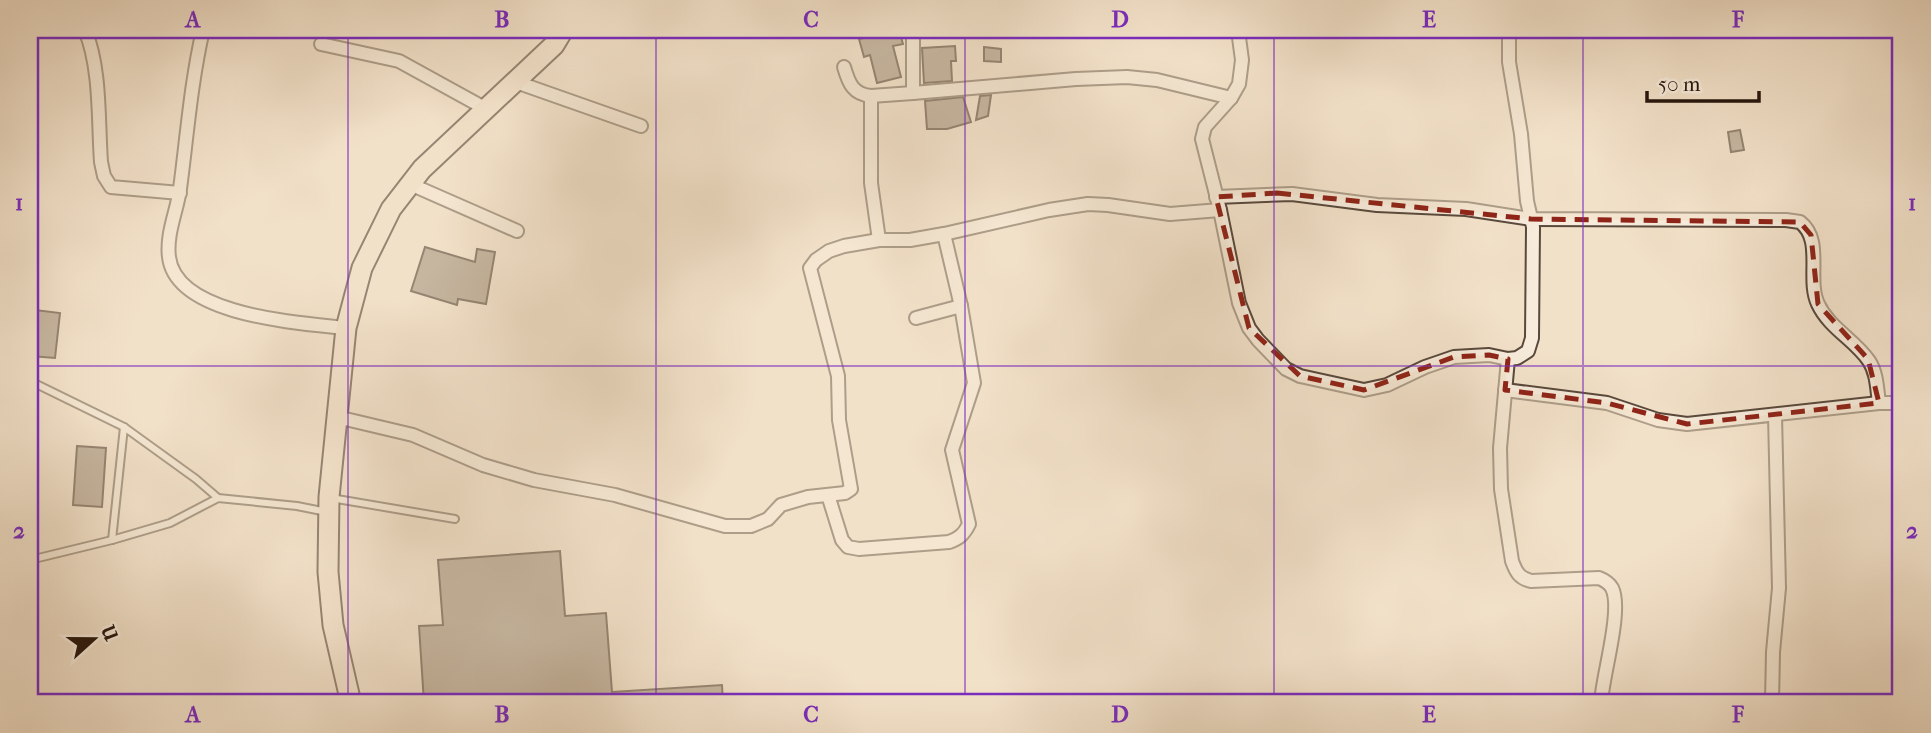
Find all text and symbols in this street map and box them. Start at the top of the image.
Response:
text: A [184,6,202,33]
text: B [495,6,510,33]
text: C [803,6,819,33]
text: D [1111,6,1129,33]
text: E [1422,6,1436,33]
text: F [1731,6,1745,33]
scale bar [1647,60,1759,104]
text: 50 m [1658,72,1701,96]
text: 1 [15,189,23,216]
text: 1 [1908,189,1916,216]
text: 2 [13,517,25,544]
text: 2 [1906,517,1918,544]
north arrow [60,604,130,674]
text: U [96,621,122,644]
text: A [184,701,202,728]
text: B [495,701,510,728]
text: C [803,701,819,728]
text: D [1111,701,1129,728]
text: E [1422,701,1436,728]
text: F [1731,701,1745,728]

